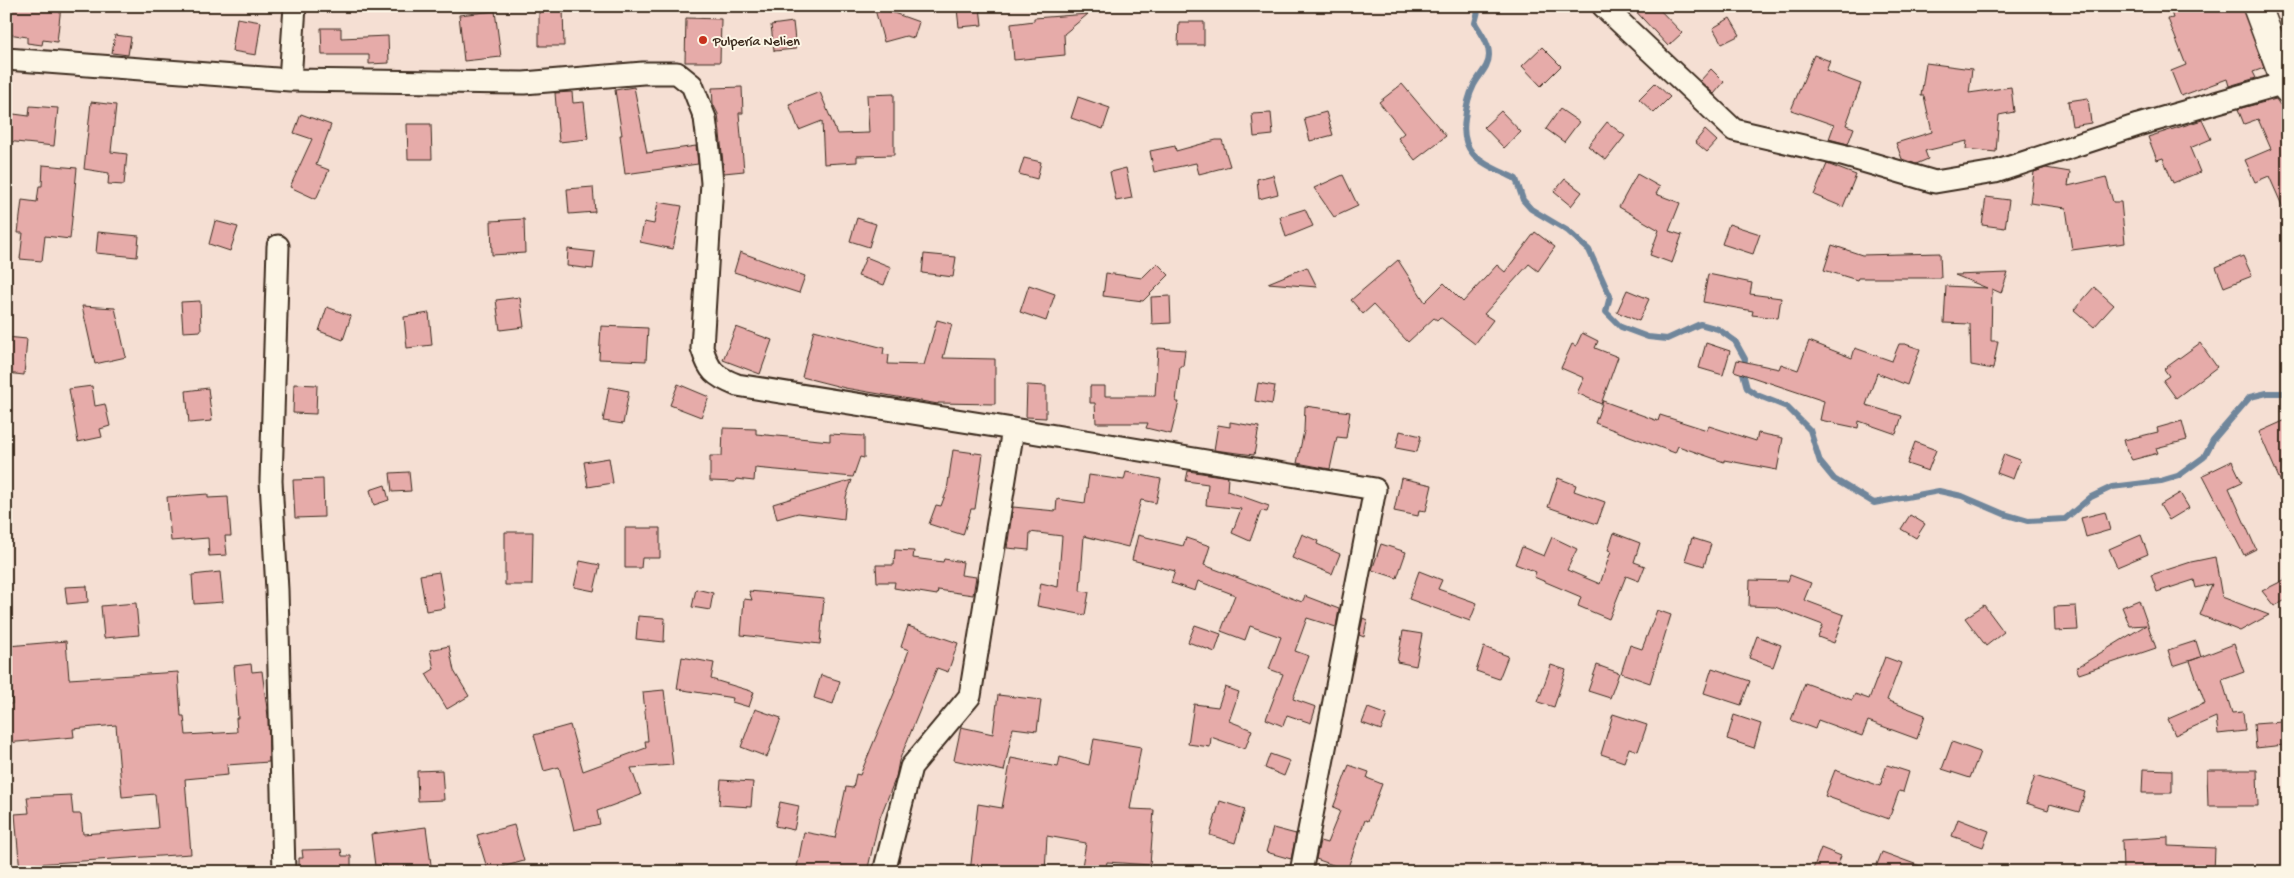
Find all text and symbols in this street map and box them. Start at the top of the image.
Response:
marker: Pulpería Nelien [697,34,709,46]
place label: Pulpería Nelien [712,34,800,51]

